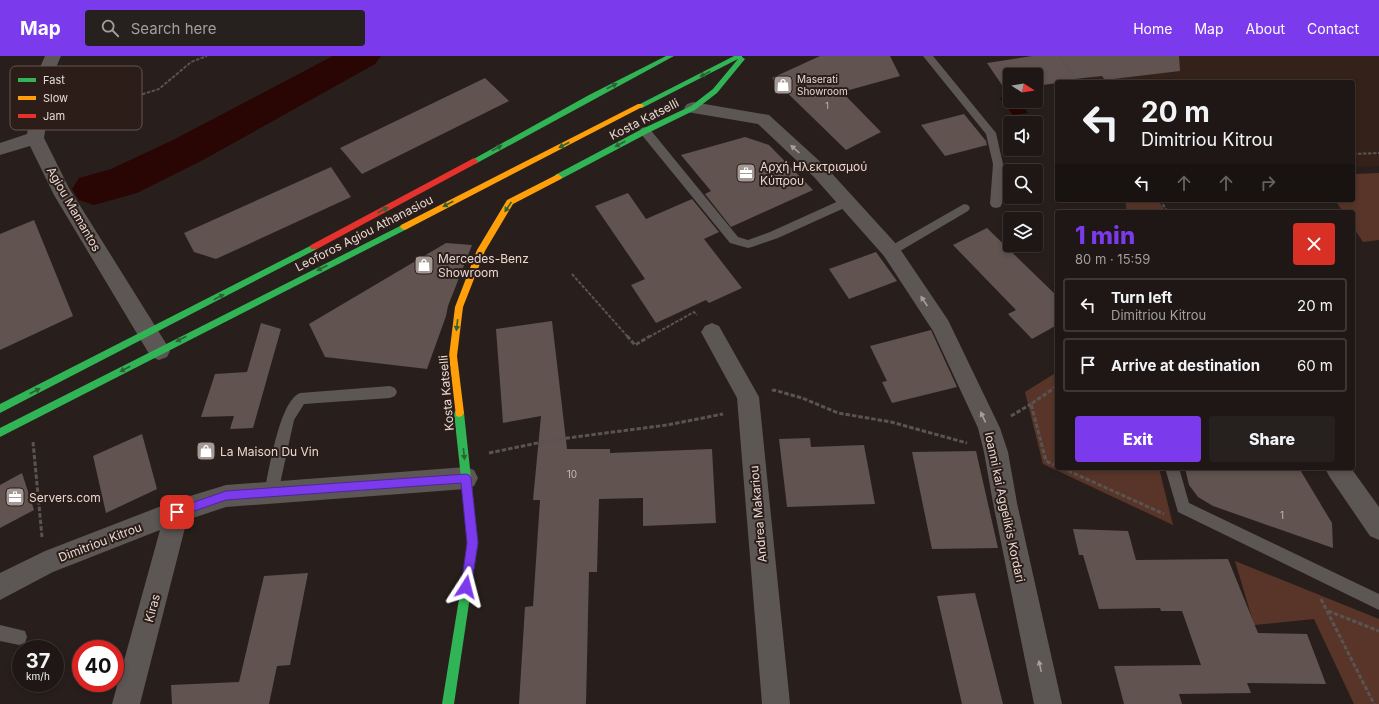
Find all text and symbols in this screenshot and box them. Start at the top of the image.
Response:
search box [85,10,365,46]
text: Map [20,17,61,40]
icon: search [99,17,121,39]
text: Search here [131,19,216,38]
text: Home [1133,20,1172,37]
text: Map [1194,20,1224,37]
text: About [1246,20,1285,37]
text: Contact [1307,20,1359,37]
legend [10,66,142,130]
north arrow [1003,68,1043,108]
map controls [1003,68,1043,252]
one-way arrow [699,70,710,77]
text: Fast [43,73,65,87]
place label: Maserati Showroom [797,73,848,97]
shop icon: Maserati Showroom [772,74,794,96]
one-way arrow [606,83,617,89]
text: Slow [43,91,68,105]
street label: Kosta Katselli [607,95,681,143]
text: 20 m [1141,95,1210,129]
icon: left [1075,96,1127,148]
house number: 1 [825,100,829,111]
text: Jam [43,109,65,123]
button: sound [1003,116,1043,156]
text: Dimitriou Kitrou [1141,129,1273,150]
one-way arrow [615,141,626,147]
one-way arrow [558,142,569,148]
one-way arrow [491,144,503,151]
one-way arrow [791,145,800,154]
place label: Αρχή Ηλεκτρισμού Κύπρου [760,159,867,188]
office icon: Αρχή Ηλεκτρισμού Κύπρου [735,162,757,184]
street label: Agiou Mamantos [44,164,104,254]
button: search [1003,164,1043,204]
icon: left [1131,172,1153,194]
icon: ahead [1173,172,1195,194]
icon: ahead [1215,172,1237,194]
icon: right [1257,172,1279,194]
street label: Leoforos Agiou Athanasiou [292,192,436,274]
one-way arrow [442,201,454,207]
one-way arrow [504,201,511,212]
one-way arrow [377,207,389,213]
button: layers [1003,212,1043,252]
text: 1 min [1075,221,1135,250]
button: close [1293,223,1335,265]
place label: Mercedes-Benz Showroom [438,251,529,280]
text: 80 m · 15:59 [1075,251,1150,267]
shop icon: Mercedes-Benz Showroom [413,254,435,276]
one-way arrow [316,265,328,271]
text: Turn left [1111,288,1172,307]
one-way arrow [213,294,224,300]
icon: left [1077,294,1099,316]
one-way arrow [920,296,928,306]
text: 20 m [1297,296,1333,315]
text: Dimitriou Kitrou [1111,307,1206,323]
one-way arrow [454,319,460,331]
one-way arrow [175,336,187,343]
street label: Kosta Katselli [435,354,457,431]
icon: arrive [1077,354,1099,376]
text: Arrive at destination [1111,356,1260,375]
text: 60 m [1297,356,1333,375]
one-way arrow [119,366,131,372]
one-way arrow [29,387,40,394]
one-way arrow [980,411,986,422]
button: Exit [1075,416,1201,462]
button: Share [1209,416,1335,462]
street label: Ioanni kai Aggelikis Kordari [982,431,1028,584]
shop icon: La Maison Du Vin [195,440,217,462]
place label: La Maison Du Vin [220,444,319,459]
one-way arrow [461,448,468,460]
street label: Andrea Makariou [746,465,770,563]
house number: 10 [567,468,577,480]
office icon: Servers.com [4,486,26,508]
place label: Servers.com [29,490,101,505]
pin [160,495,194,529]
icon: arrive [166,501,188,523]
house number: 1 [1280,509,1284,521]
street label: Dimitriou Kitrou [56,519,144,565]
position arrow [445,566,487,608]
street label: Kiras [141,592,163,624]
speed limit sign: 40 [72,640,124,692]
text: 37 [26,649,50,673]
one-way arrow [1036,660,1042,672]
text: km/h [26,670,50,682]

